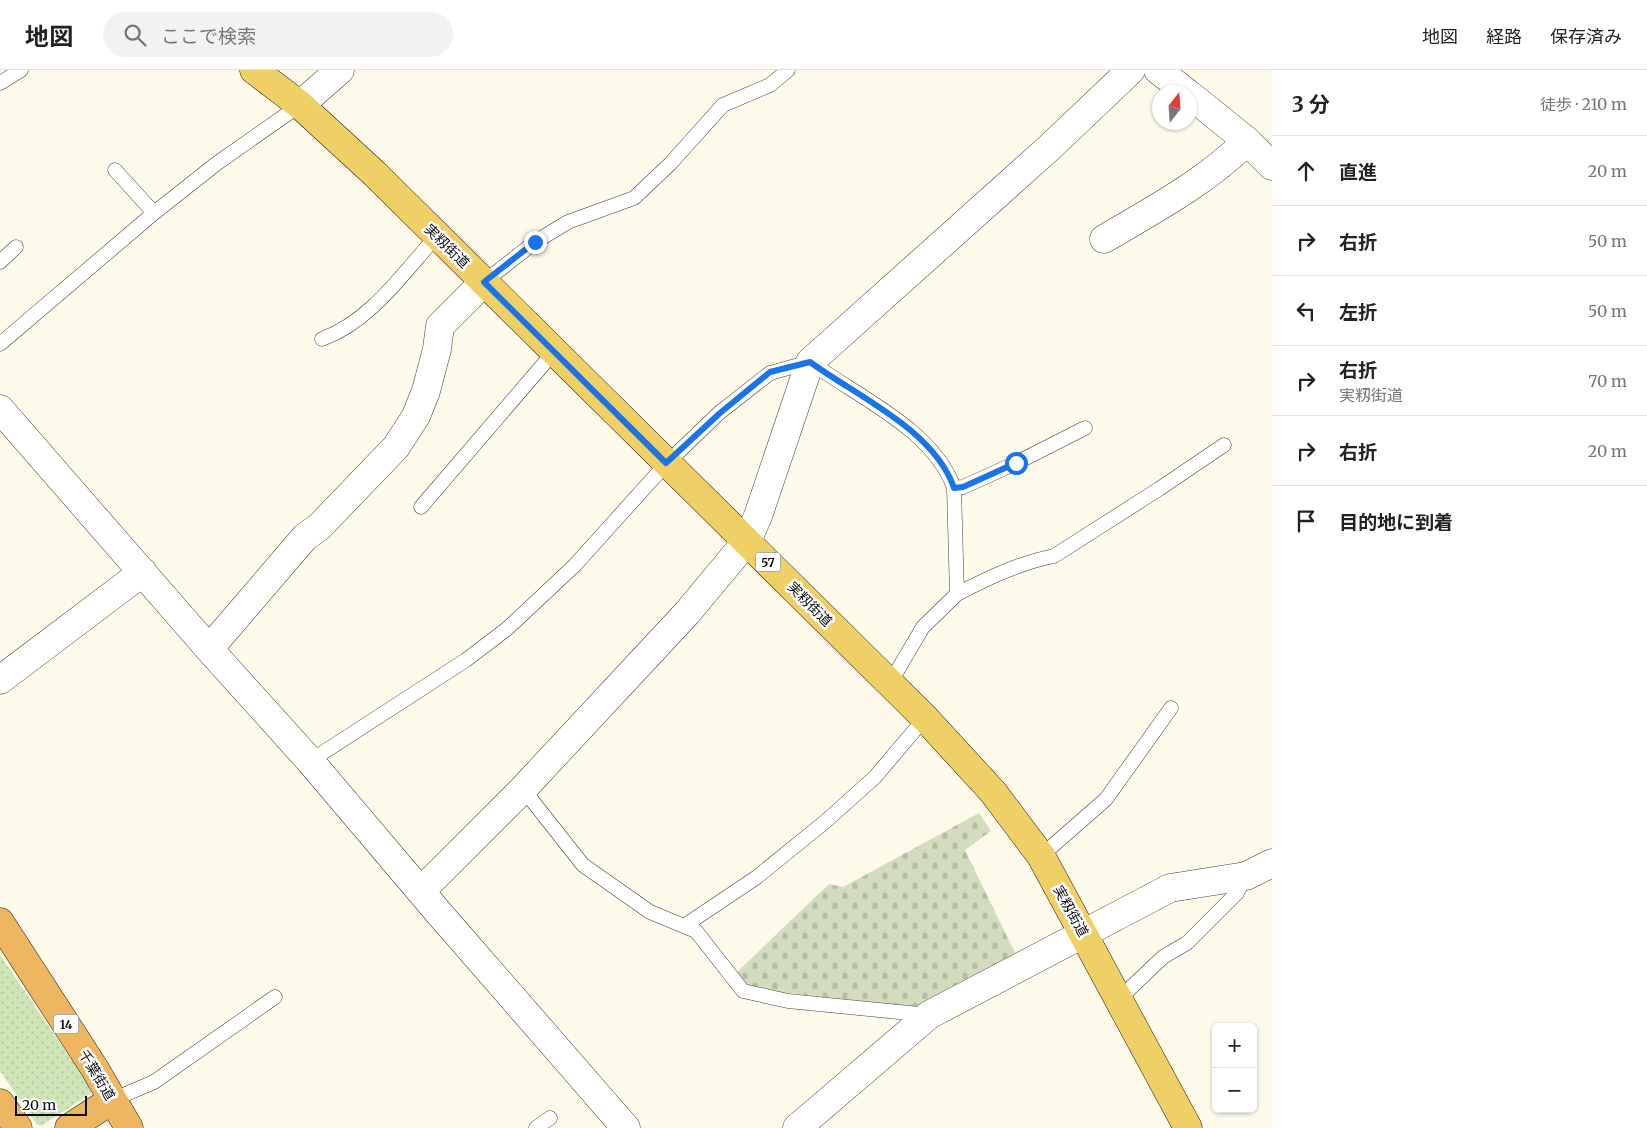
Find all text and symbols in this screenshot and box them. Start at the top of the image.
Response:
search box [103,12,453,57]
text: 地図 [25,21,73,52]
icon: search [121,21,149,49]
text: ここで検索 [161,24,256,48]
text: 地図 [1422,25,1458,48]
text: 経路 [1486,25,1522,48]
text: 保存済み [1550,25,1622,48]
north arrow [1152,85,1197,130]
text: 3 分 [1292,91,1330,118]
text: 徒歩 · 210 m [1540,94,1627,114]
icon: ahead [1292,157,1320,185]
text: 直進 [1339,160,1377,184]
text: 20 m [1588,161,1627,181]
street label: 実籾街道 [421,220,473,272]
icon: right [1292,227,1320,255]
text: 右折 [1339,230,1377,254]
route end [524,231,547,254]
text: 50 m [1588,231,1627,251]
icon: left [1292,297,1320,325]
text: 左折 [1339,300,1377,324]
text: 50 m [1588,301,1627,321]
text: 右折 [1339,358,1377,382]
icon: right [1292,367,1320,395]
text: 70 m [1588,371,1627,391]
text: 実籾街道 [1339,385,1403,405]
icon: right [1292,437,1320,465]
text: 右折 [1339,440,1377,464]
text: 20 m [1588,441,1627,461]
route start [1005,452,1028,475]
icon: arrive [1292,507,1320,535]
text: 目的地に到着 [1339,510,1453,534]
road number: 57 [756,552,780,572]
street label: 実籾街道 [784,578,836,630]
street label: 実籾街道 [1050,882,1092,940]
road number: 14 [54,1014,78,1034]
map controls [1212,1023,1257,1113]
button: + [1212,1023,1257,1068]
street label: 千葉街道 [75,1046,119,1104]
button: − [1212,1068,1257,1113]
scale bar [15,1093,88,1116]
text: 20 m [22,1096,56,1114]

